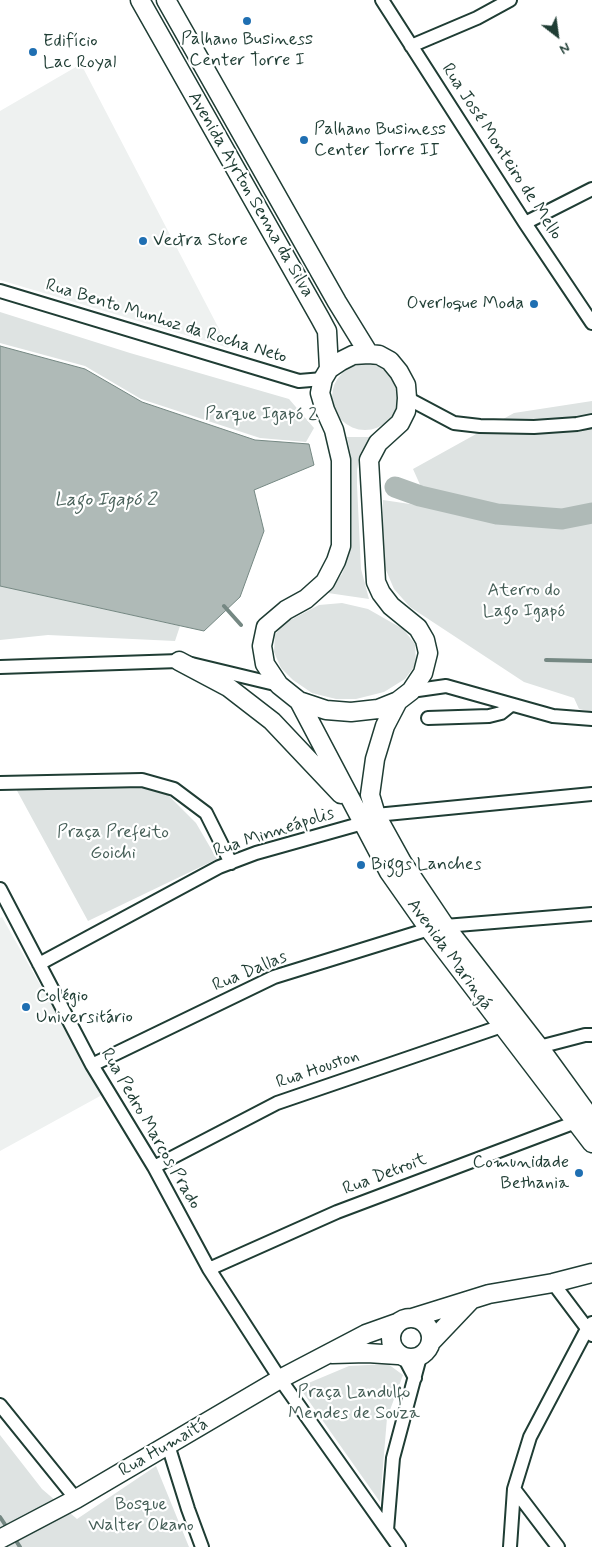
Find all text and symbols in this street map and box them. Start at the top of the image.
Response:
north arrow [532,10,582,60]
marker: Palhano Business Center Torre I [241,15,253,27]
place label: Palhano Business Center Torre I [181,29,313,72]
place label: Edifício Lac Royal [43,31,116,74]
text: N [556,38,573,58]
marker: Edifício Lac Royal [27,46,39,58]
street label: Rua José Monteiro de Mello [436,60,566,244]
street label: Avenida Ayrton Senna da Silva [182,88,318,302]
place label: Palhano Business Center Torre II [314,119,446,162]
marker: Palhano Business Center Torre II [298,134,310,146]
place label: Vectra Store [153,230,248,252]
marker: Vectra Store [137,235,149,247]
street label: Rua Bento Munhoz da Rocha Neto [43,275,289,369]
place label: Overloque Moda [406,293,524,315]
marker: Overloque Moda [528,298,540,310]
park label: Parque Igapó 2 [205,404,317,426]
water label: Lago Igapó 2 [54,490,156,512]
park label: Aterro do Lago Igapó [483,580,565,622]
street label: Rua Minneápolis [211,803,337,863]
park label: Praça Prefeito Goichi [57,822,169,864]
place label: Biggs Lanches [371,854,482,876]
marker: Biggs Lanches [355,859,367,871]
street label: Avenida Maringá [401,895,497,1015]
street label: Rua Dallas [210,947,290,997]
place label: Colégio Universitário [36,986,133,1028]
marker: Colégio Universitário [20,1001,32,1013]
street label: Rua Pedro Marcos Prado [95,1045,205,1213]
street label: Rua Houston [274,1046,362,1094]
street label: Rua Detroit [340,1149,430,1201]
place label: Comunidade Bethania [472,1152,569,1194]
marker: Comunidade Bethania [573,1167,585,1179]
park label: Praça Landulfo Mendes de Souza [288,1382,420,1425]
street label: Rua Humaitá [116,1414,212,1482]
park label: Bosque Walter Okano [88,1494,194,1536]

